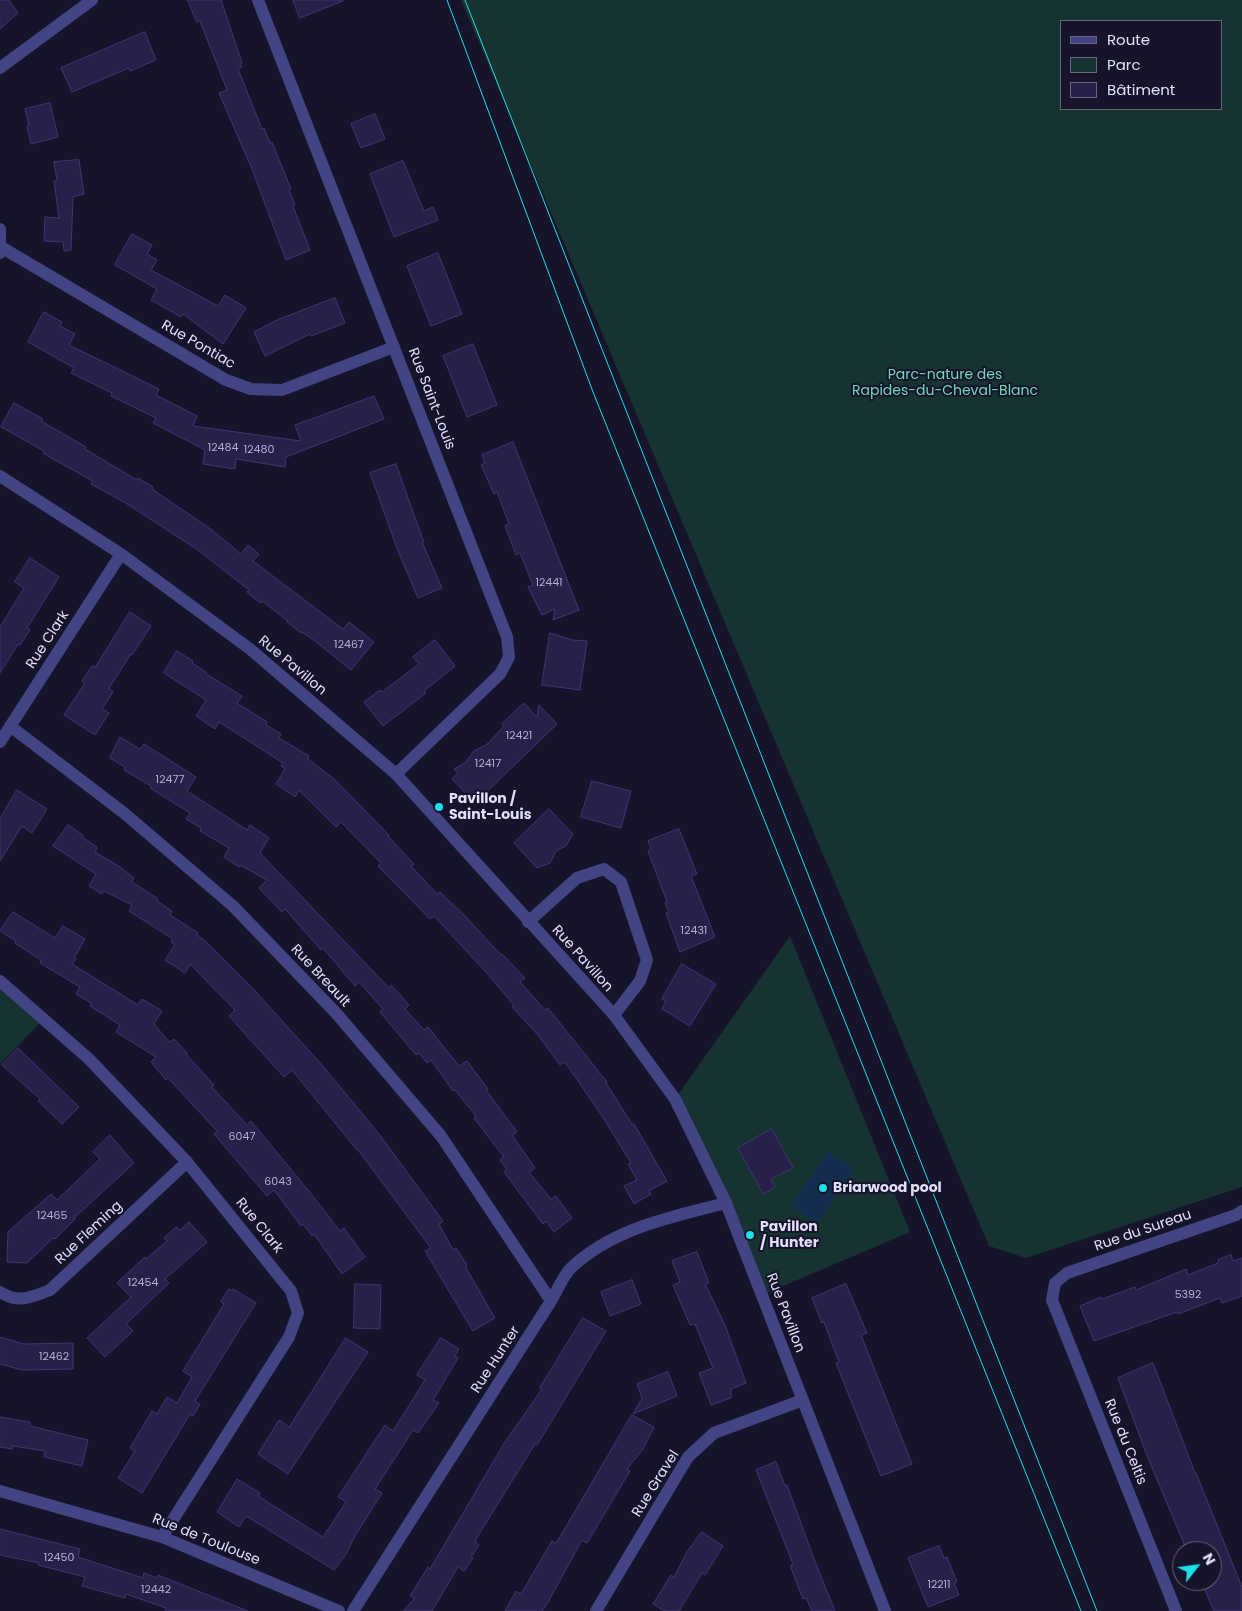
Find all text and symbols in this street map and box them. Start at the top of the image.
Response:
legend [1060,20,1222,110]
text: Route [1107,29,1150,50]
text: Parc [1107,54,1141,75]
text: Bâtiment [1107,79,1175,100]
street label: Rue Pontiac [158,317,238,373]
street label: Rue Saint-Louis [404,346,458,452]
park label: Parc-nature des Rapides-du-Cheval-Blanc [852,367,1038,400]
house number: 12484 [208,441,238,455]
house number: 12480 [244,443,274,457]
house number: 12441 [535,576,563,590]
street label: Rue Clark [23,608,73,672]
street label: Rue Pavillon [255,633,329,699]
house number: 12467 [334,638,364,652]
house number: 12421 [506,729,532,743]
house number: 12417 [475,757,501,771]
house number: 12477 [156,773,184,787]
place label: Pavillon / Saint-Louis [449,791,531,824]
marker: Pavillon / Saint-Louis [433,801,445,813]
street label: Rue Pavillon [548,922,616,996]
house number: 12431 [681,924,707,938]
street label: Rue Breault [287,941,353,1011]
house number: 6047 [229,1130,255,1144]
house number: 6043 [264,1175,292,1189]
place label: Briarwood pool [833,1180,942,1196]
marker: Briarwood pool [817,1182,829,1194]
street label: Rue Clark [232,1195,286,1257]
street label: Rue Fleming [52,1198,126,1268]
street label: Rue du Sureau [1092,1207,1194,1255]
house number: 12465 [37,1209,67,1223]
place label: Pavillon / Hunter [760,1219,819,1252]
marker: Pavillon / Hunter [744,1229,756,1241]
street label: Rue Pavillon [762,1271,808,1355]
house number: 12454 [128,1276,158,1290]
house number: 5392 [1175,1288,1201,1302]
street label: Rue Hunter [468,1323,524,1397]
house number: 12462 [39,1350,69,1364]
street label: Rue du Celtis [1100,1397,1150,1487]
street label: Rue Gravel [629,1448,683,1520]
street label: Rue de Toulouse [150,1511,262,1569]
north arrow [1172,1541,1222,1591]
text: N [1198,1549,1220,1569]
house number: 12450 [44,1551,74,1565]
house number: 12211 [927,1578,951,1592]
house number: 12442 [141,1583,171,1597]

